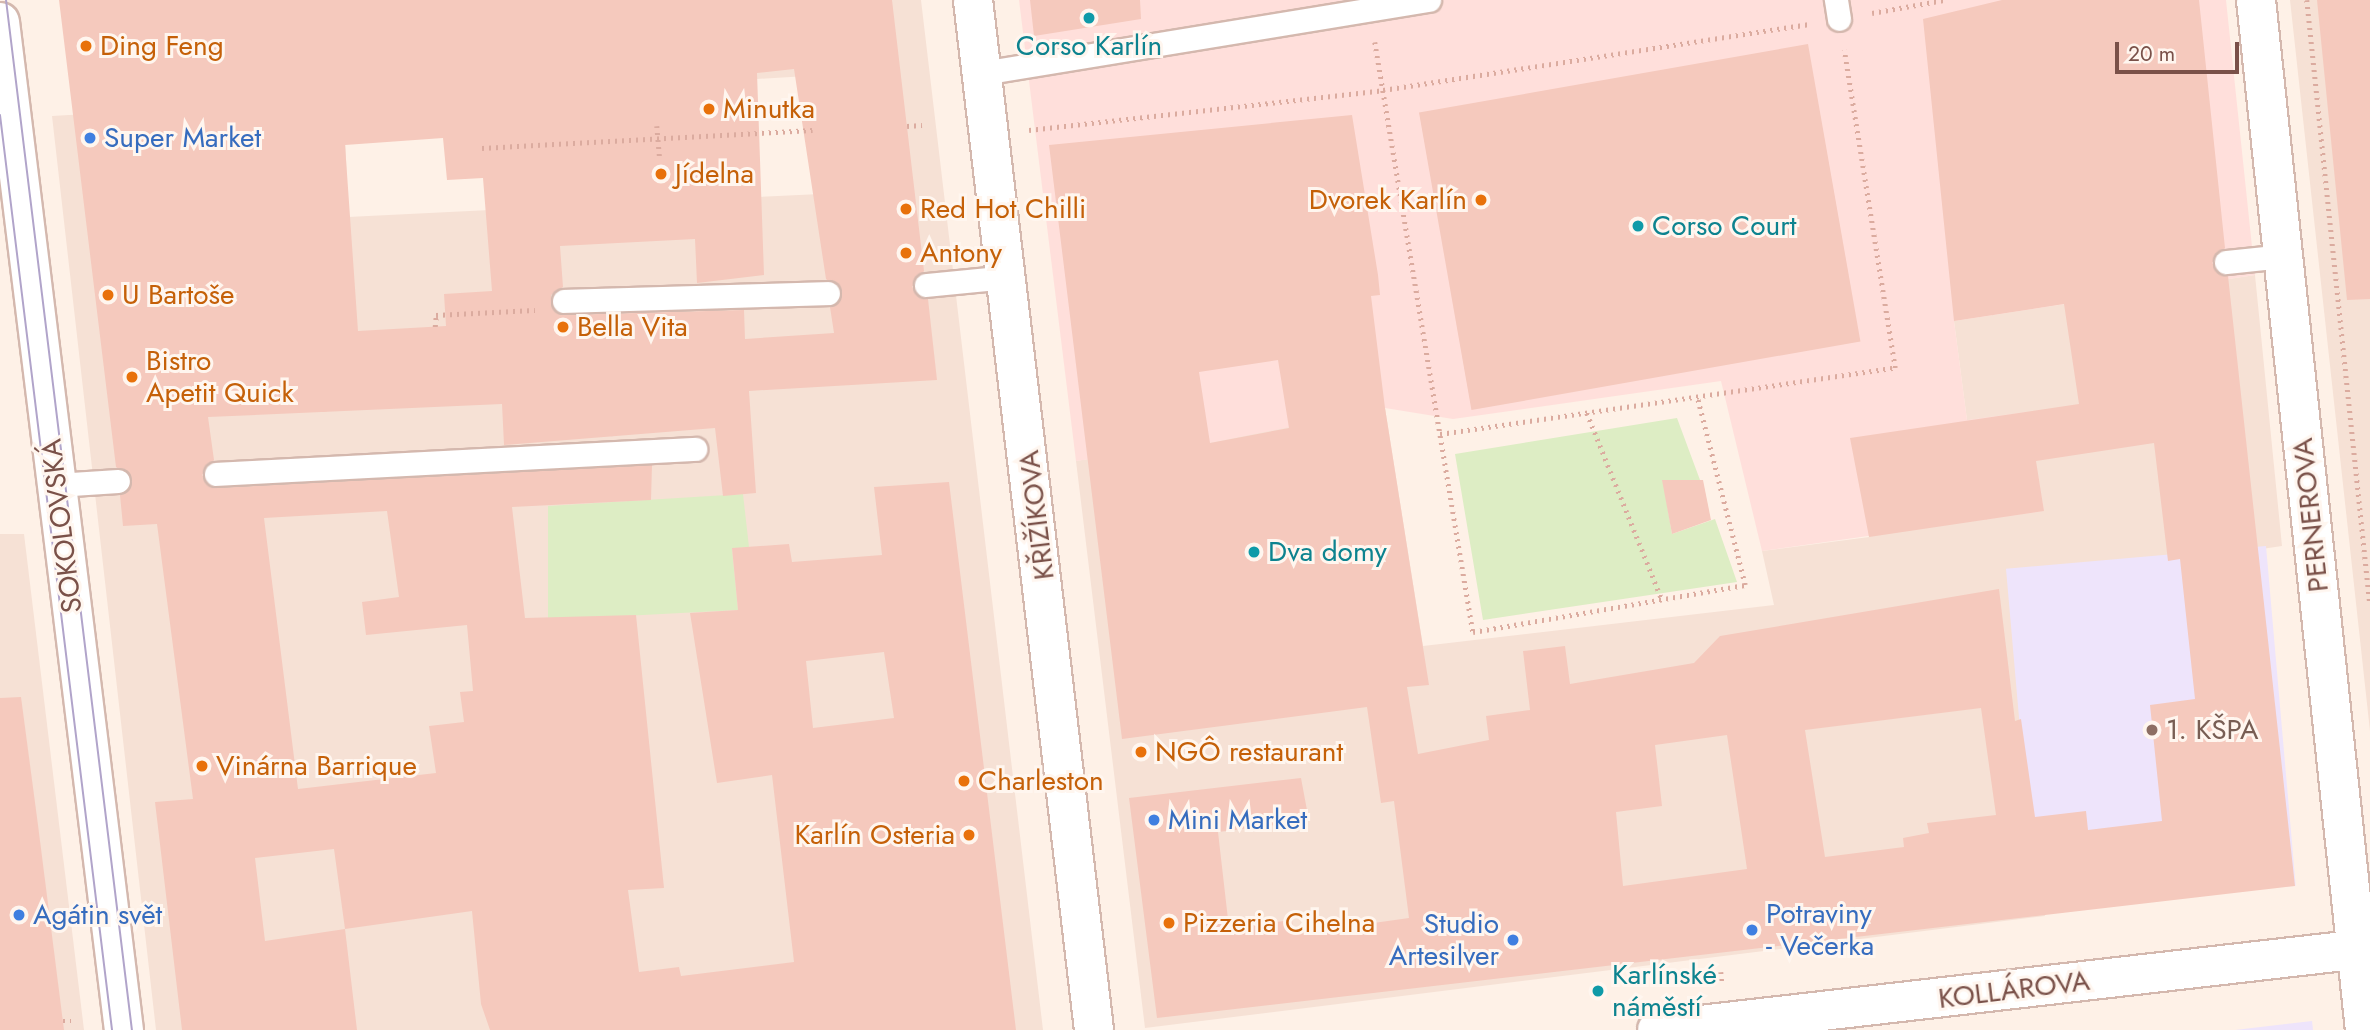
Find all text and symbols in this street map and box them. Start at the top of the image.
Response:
marker: Corso Karlín [1081,10,1097,26]
scale bar [2118,28,2242,72]
place label: Ding Feng [100,29,224,63]
place label: Corso Karlín [1016,29,1162,63]
marker: Ding Feng [78,38,94,54]
text: 20 m [2128,39,2175,69]
place label: Minutka [723,92,815,126]
marker: Minutka [701,101,717,117]
place label: Super Market [104,121,261,155]
marker: Super Market [82,130,98,146]
place label: Jídelna [675,157,754,191]
marker: Jídelna [653,166,669,182]
place label: Dvorek Karlín [1309,183,1467,217]
place label: Red Hot Chilli [920,192,1086,226]
marker: Dvorek Karlín [1473,192,1489,208]
marker: Red Hot Chilli [898,201,914,217]
place label: Corso Court [1652,209,1797,243]
marker: Corso Court [1630,218,1646,234]
place label: Antony [920,236,1002,270]
marker: Antony [898,245,914,261]
place label: U Bartoše [122,278,234,312]
marker: U Bartoše [100,287,116,303]
place label: Bella Vita [577,310,688,344]
marker: Bella Vita [555,319,571,335]
place label: Bistro Apetit Quick [146,344,294,410]
marker: Bistro Apetit Quick [124,369,140,385]
street label: PERNEROVA [2286,436,2336,594]
street label: SOKOLOVSKÁ [35,437,89,615]
street label: KŘIŽÍKOVA [1012,448,1062,582]
place label: Dva domy [1268,535,1387,569]
marker: Dva domy [1246,544,1262,560]
place label: 1. KŠPA [2166,713,2258,747]
marker: 1. KŠPA [2144,722,2160,738]
place label: NGÔ restaurant [1155,735,1343,769]
marker: NGÔ restaurant [1133,744,1149,760]
place label: Vinárna Barrique [216,749,417,783]
marker: Vinárna Barrique [194,758,210,774]
place label: Charleston [978,764,1104,798]
marker: Charleston [956,773,972,789]
place label: Mini Market [1168,803,1307,837]
marker: Mini Market [1146,812,1162,828]
place label: Karlín Osteria [794,818,955,852]
marker: Karlín Osteria [961,827,977,843]
place label: Potraviny - Večerka [1766,897,1874,963]
place label: Agátin svět [33,898,162,932]
place label: Pizzeria Cihelna [1183,906,1375,940]
marker: Agátin svět [11,907,27,923]
place label: Studio Artesilver [1389,907,1499,973]
marker: Pizzeria Cihelna [1161,915,1177,931]
marker: Potraviny - Večerka [1744,922,1760,938]
marker: Studio Artesilver [1505,932,1521,948]
place label: Karlínské náměstí [1612,958,1717,1024]
street label: KOLLÁROVA [1936,964,2092,1016]
marker: Karlínské náměstí [1590,983,1606,999]

